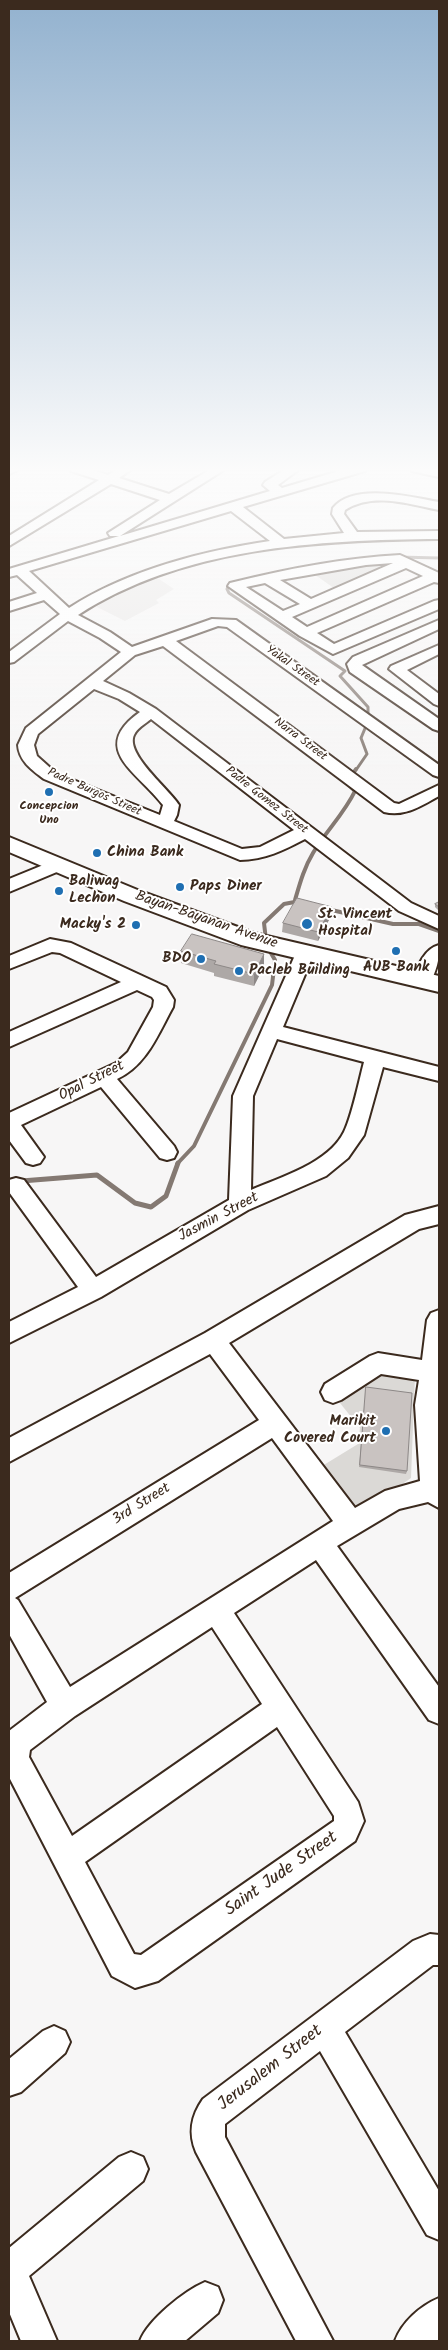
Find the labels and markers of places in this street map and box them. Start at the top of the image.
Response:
marker: Concepcion Uno [43,786,55,798]
place label: Concepcion Uno [20,800,78,828]
place label: China Bank [107,844,183,862]
marker: China Bank [91,847,103,859]
place label: Baliwag Lechon [69,873,119,908]
place label: Paps Diner [190,878,262,896]
marker: Paps Diner [174,881,186,893]
marker: Baliwag Lechon [53,885,65,897]
place label: St. Vincent Hospital [318,906,392,941]
place label: Macky's 2 [60,916,126,934]
marker: St. Vincent Hospital [300,917,314,931]
marker: Macky's 2 [130,919,142,931]
marker: AUB Bank [390,945,402,957]
place label: BDO [162,950,191,968]
marker: BDO [195,953,207,965]
place label: AUB Bank [363,959,429,977]
place label: Pacleb Building [249,962,350,980]
marker: Pacleb Building [233,965,245,977]
place label: Marikit Covered Court [284,1413,376,1448]
marker: Marikit Covered Court [380,1425,392,1437]

